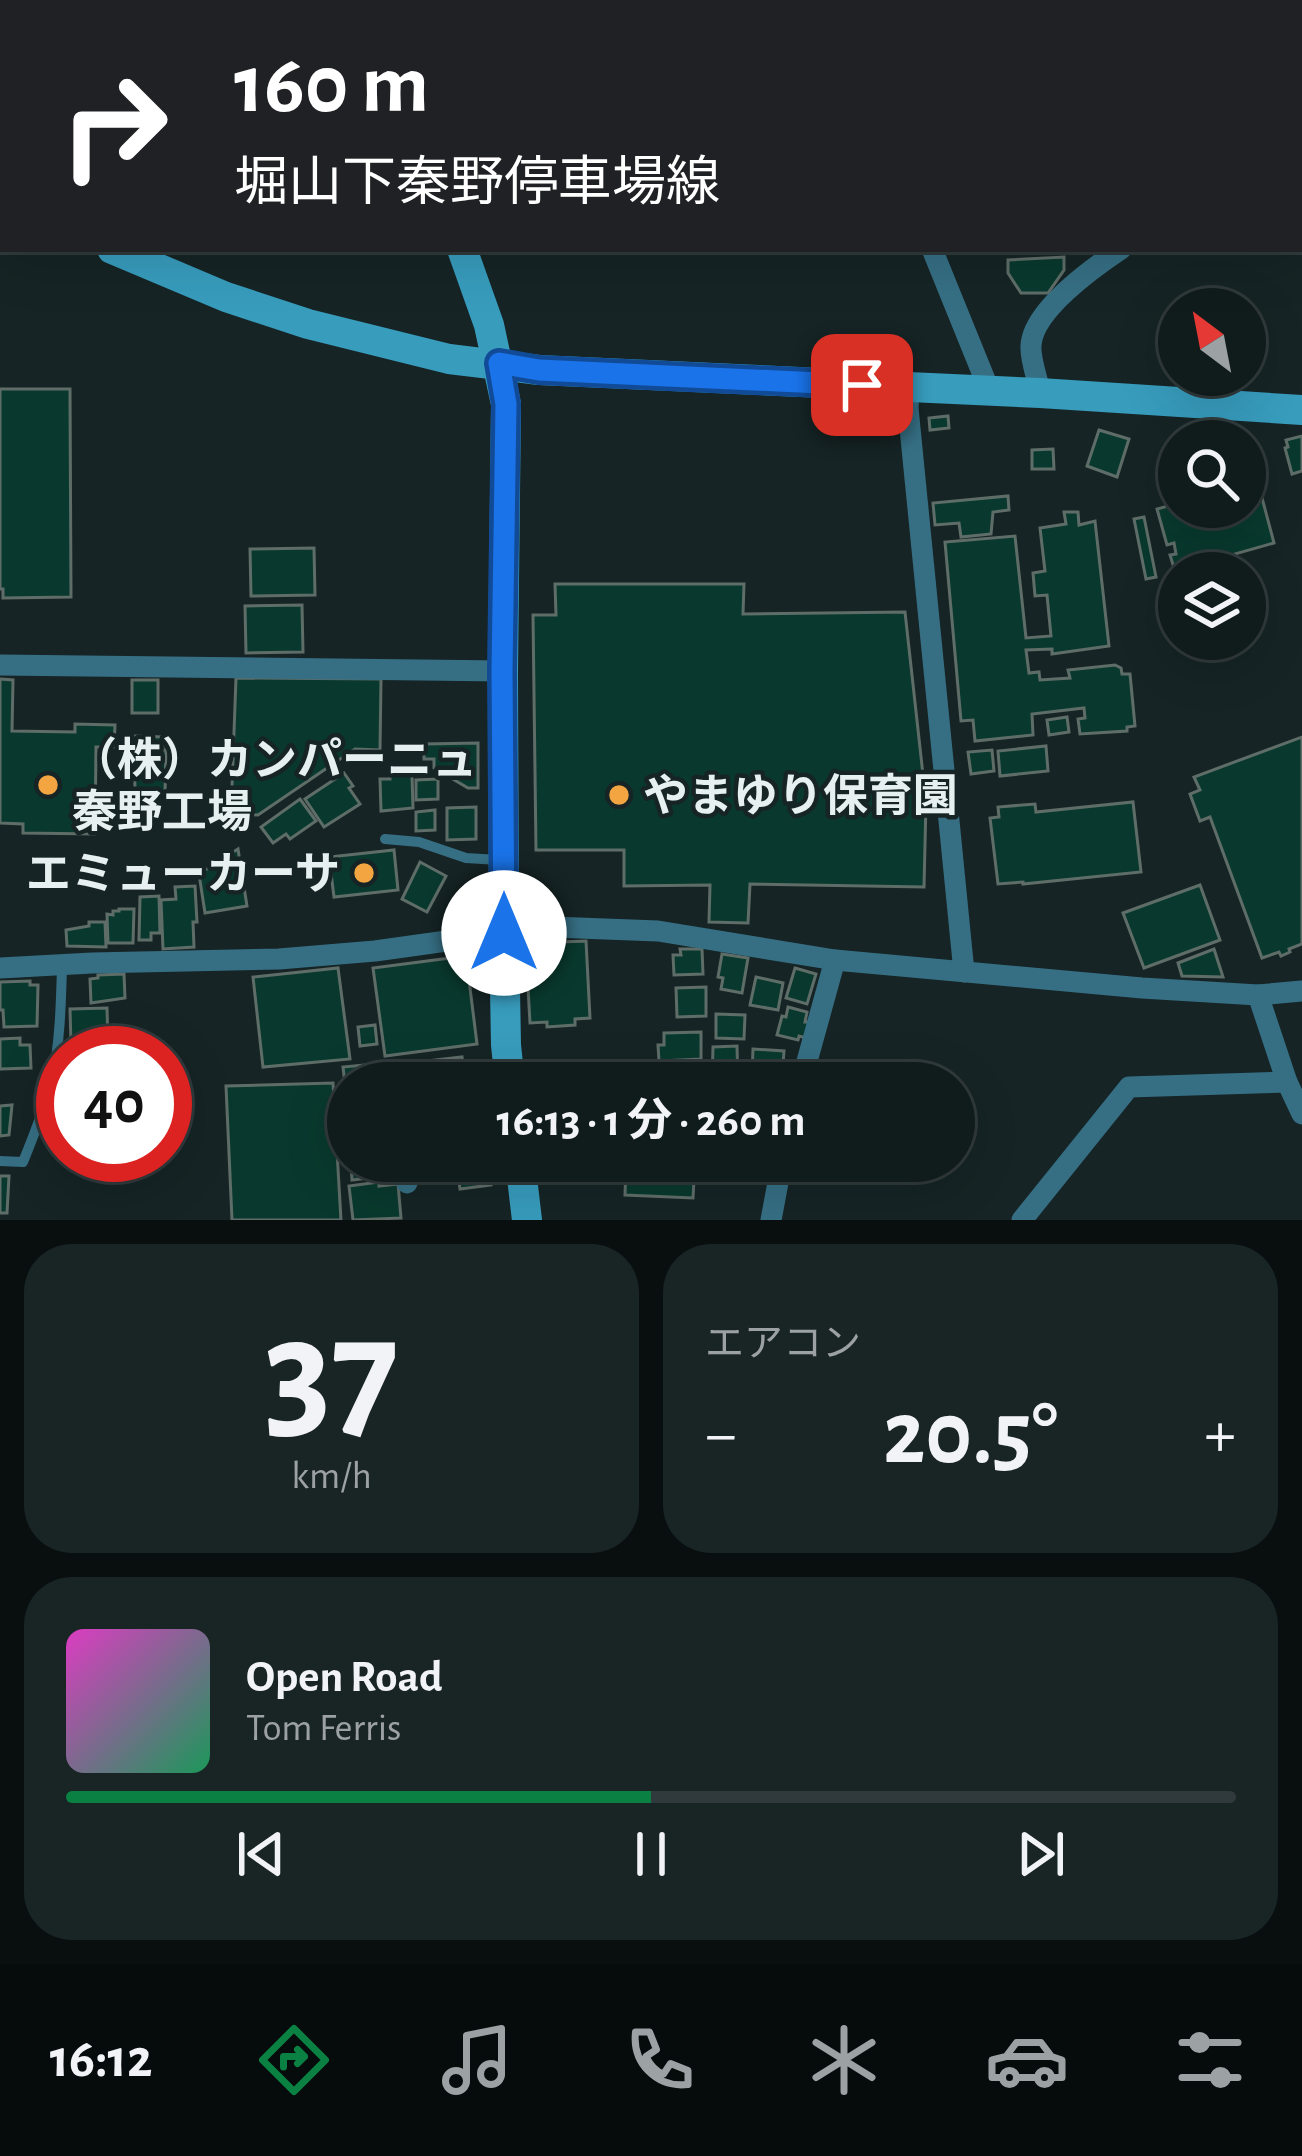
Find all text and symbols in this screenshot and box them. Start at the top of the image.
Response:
text: 160 m [234,44,429,128]
icon: right [36,48,192,204]
text: 堀山下秦野停車場線 [234,157,720,211]
north arrow [1158,288,1266,396]
map controls [1158,288,1266,660]
pin [811,334,913,436]
icon: arrive [829,352,895,418]
button: search [1158,420,1266,528]
button: layers [1158,552,1266,660]
place label: （株）カンパーニュ 秦野工場 [72,736,477,836]
marker: （株）カンパーニュ 秦野工場 [35,772,61,798]
place label: やまゆり保育園 [643,772,958,820]
marker: やまゆり保育園 [606,782,632,808]
place label: エミューカーサ [26,852,340,898]
marker: エミューカーサ [351,860,377,886]
position arrow [441,870,567,996]
speed limit sign: 40 [36,1026,192,1182]
text: 16:13 · 1 分 · 260 m [496,1099,806,1144]
text: 37 [264,1297,399,1453]
text: エアコン [705,1325,861,1364]
text: 20.5° [883,1390,1058,1480]
text: − [705,1402,737,1468]
text: + [1204,1402,1236,1468]
text: km/h [291,1457,372,1496]
text: Open Road [246,1655,443,1700]
text: Tom Ferris [246,1709,402,1748]
icon: previous [228,1821,294,1887]
icon: pause [618,1821,684,1887]
icon: next [1008,1821,1074,1887]
icon: directions [252,2018,336,2102]
icon: music [435,2018,519,2102]
icon: phone [618,2018,702,2102]
icon: climate [802,2018,886,2102]
icon: car [985,2018,1069,2102]
icon: filters [1168,2018,1252,2102]
text: 16:12 [50,2033,152,2087]

